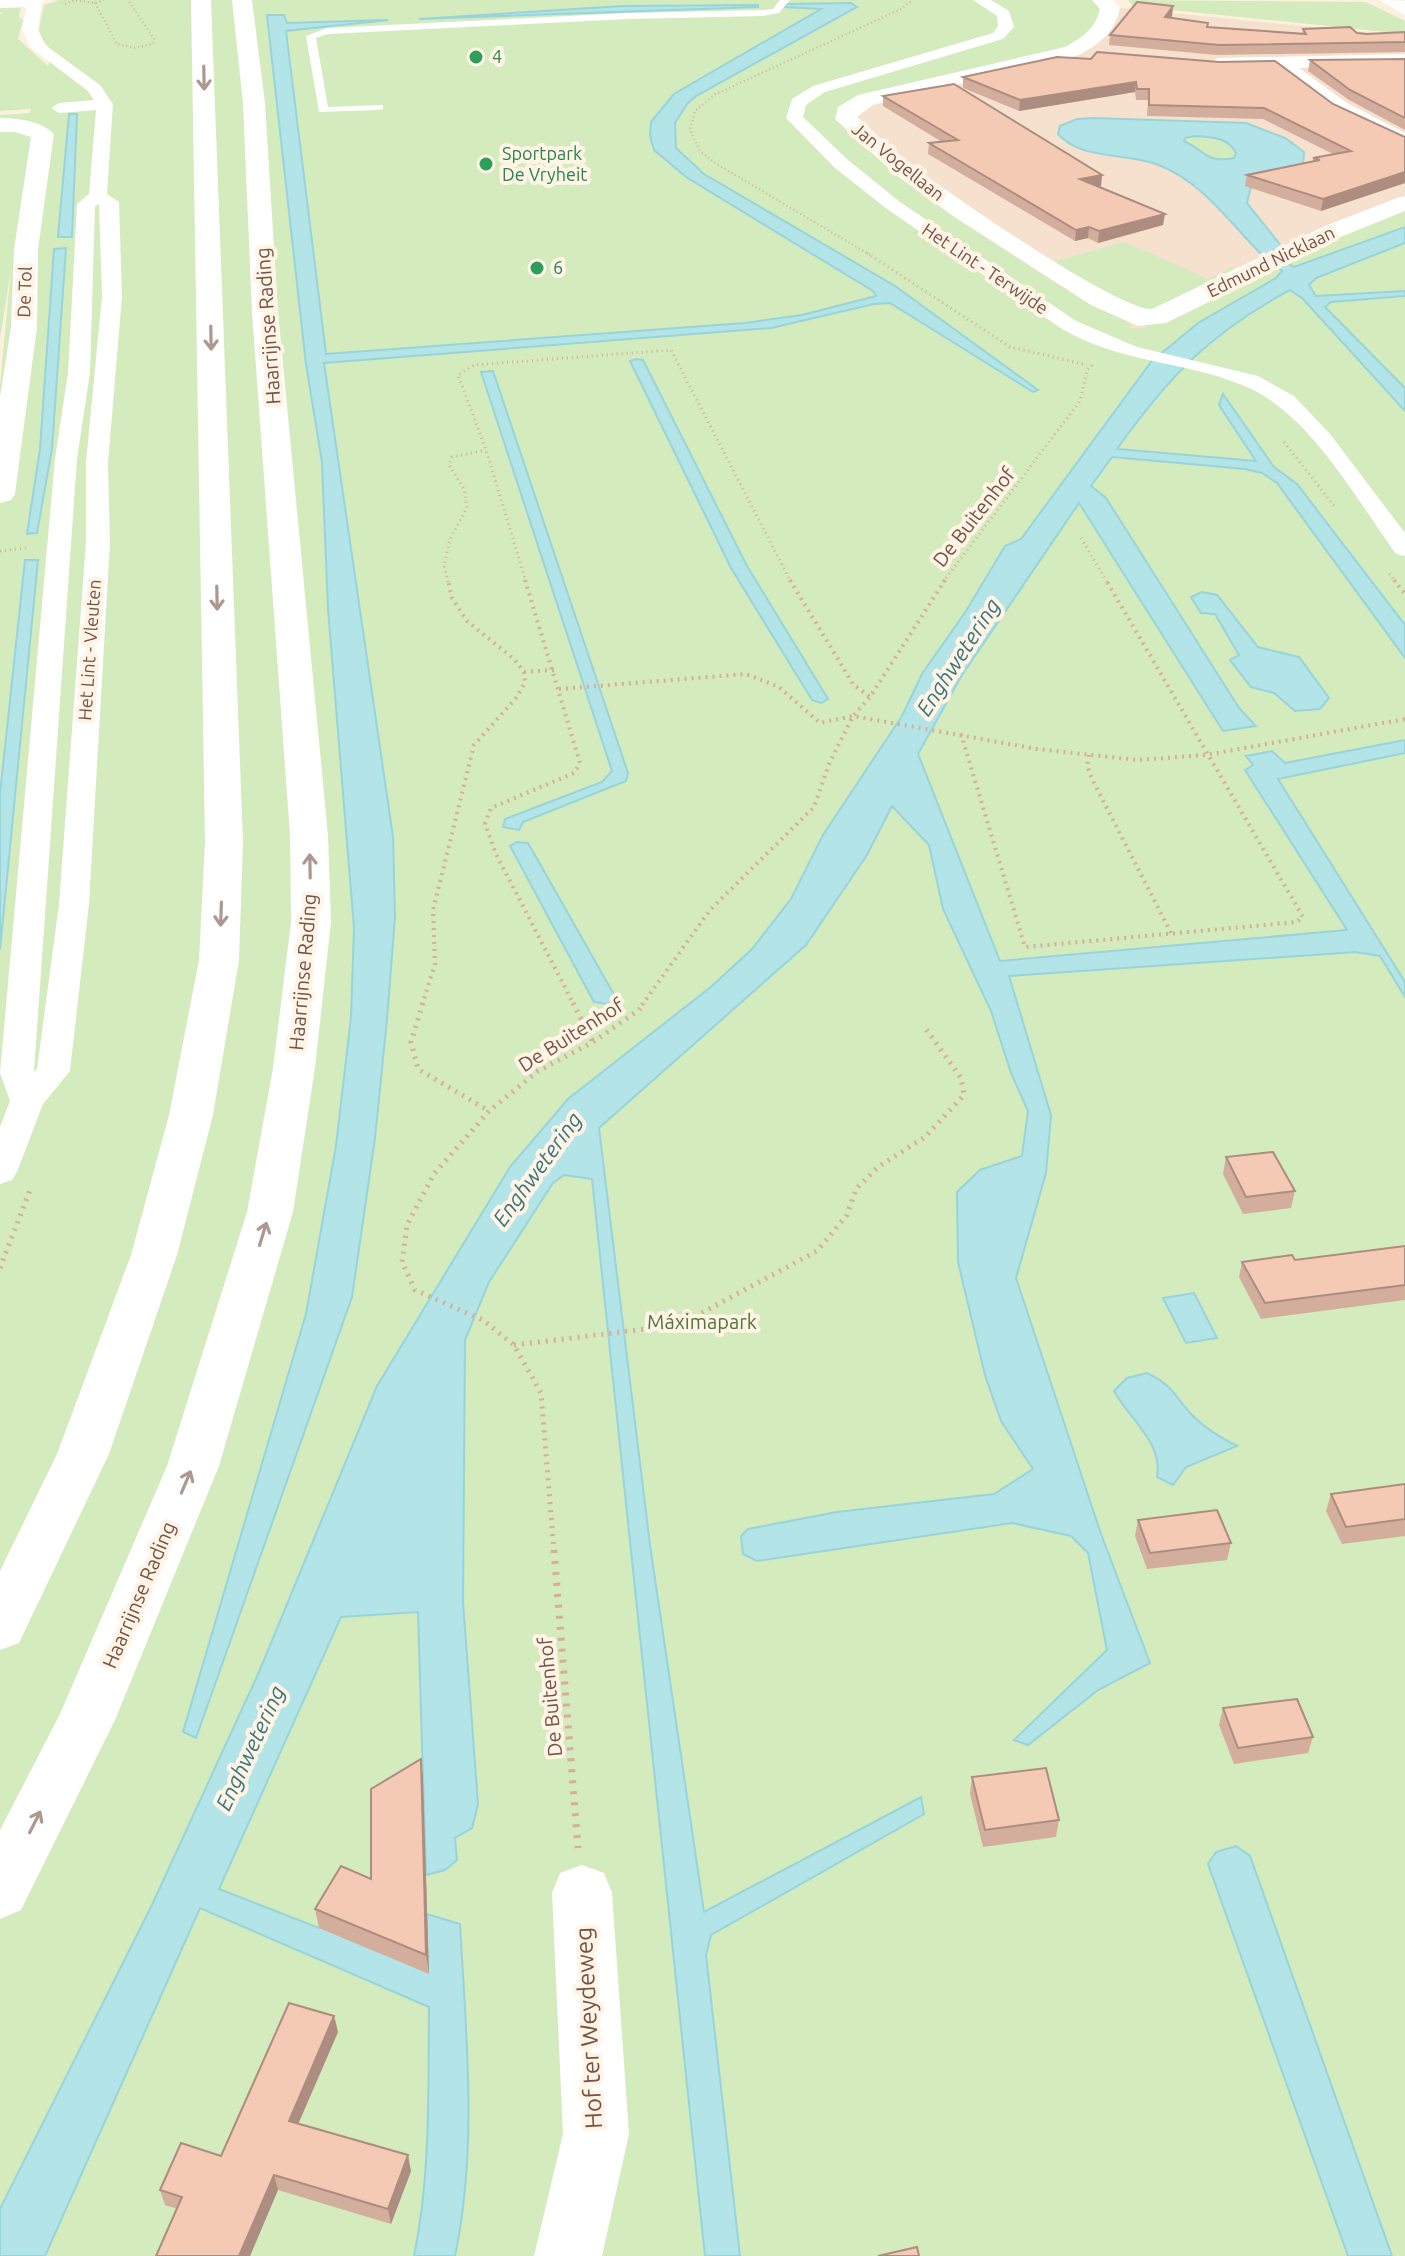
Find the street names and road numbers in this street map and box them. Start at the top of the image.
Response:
street label: Jan Vogellaan [849,118,949,204]
street label: Het Lint - Terwijde [919,219,1052,318]
street label: Edmund Nicklaan [1204,222,1338,301]
street label: Haarrijnse Rading [251,247,284,405]
street label: De Tol [13,266,35,318]
street label: De Buitenhof [928,462,1020,571]
street label: Het Lint - Vleuten [74,579,104,721]
street label: Haarrijnse Rading [284,893,321,1051]
street label: De Buitenhof [514,993,628,1076]
street label: Haarrijnse Rading [97,1518,180,1672]
street label: De Buitenhof [533,1636,566,1758]
street label: Hof ter Weydeweg [570,1926,607,2130]

